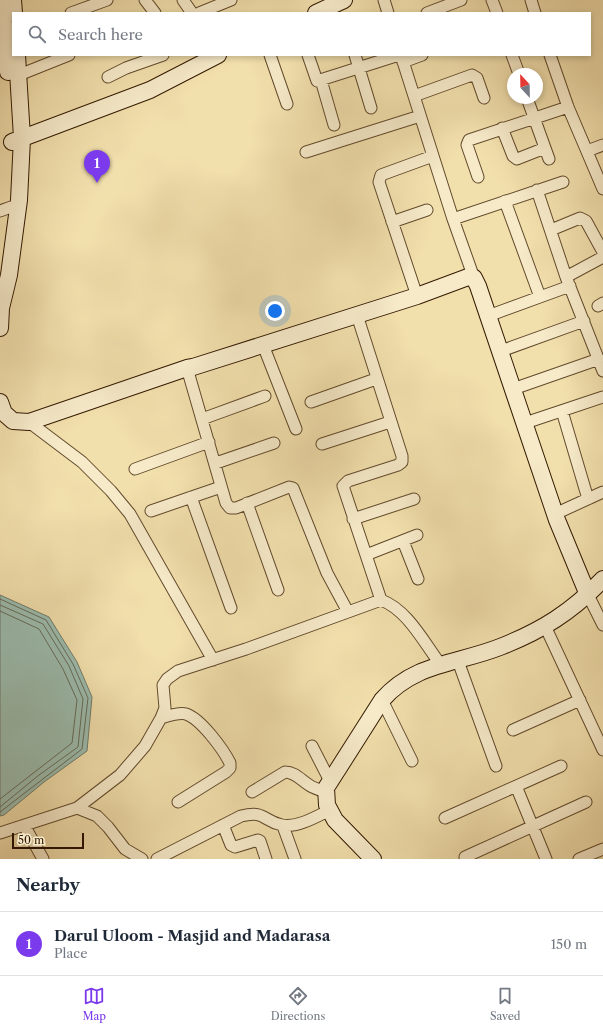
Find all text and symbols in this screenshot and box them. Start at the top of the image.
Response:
search box [12,12,591,56]
icon: search [26,23,48,45]
text: Search here [58,25,143,44]
north arrow [507,68,543,104]
pin: 1 [84,150,110,183]
your location [265,301,285,321]
scale bar [12,831,84,850]
text: 50 m [18,833,44,847]
text: Nearby [16,875,80,895]
text: Darul Uloom - Masjid and Madarasa [54,926,330,945]
text: 1 [26,936,32,952]
text: 150 m [551,936,587,952]
text: Place [54,945,87,961]
tab: Map [82,985,106,1023]
tab: Directions [271,985,325,1023]
tab: Saved [490,985,521,1023]

